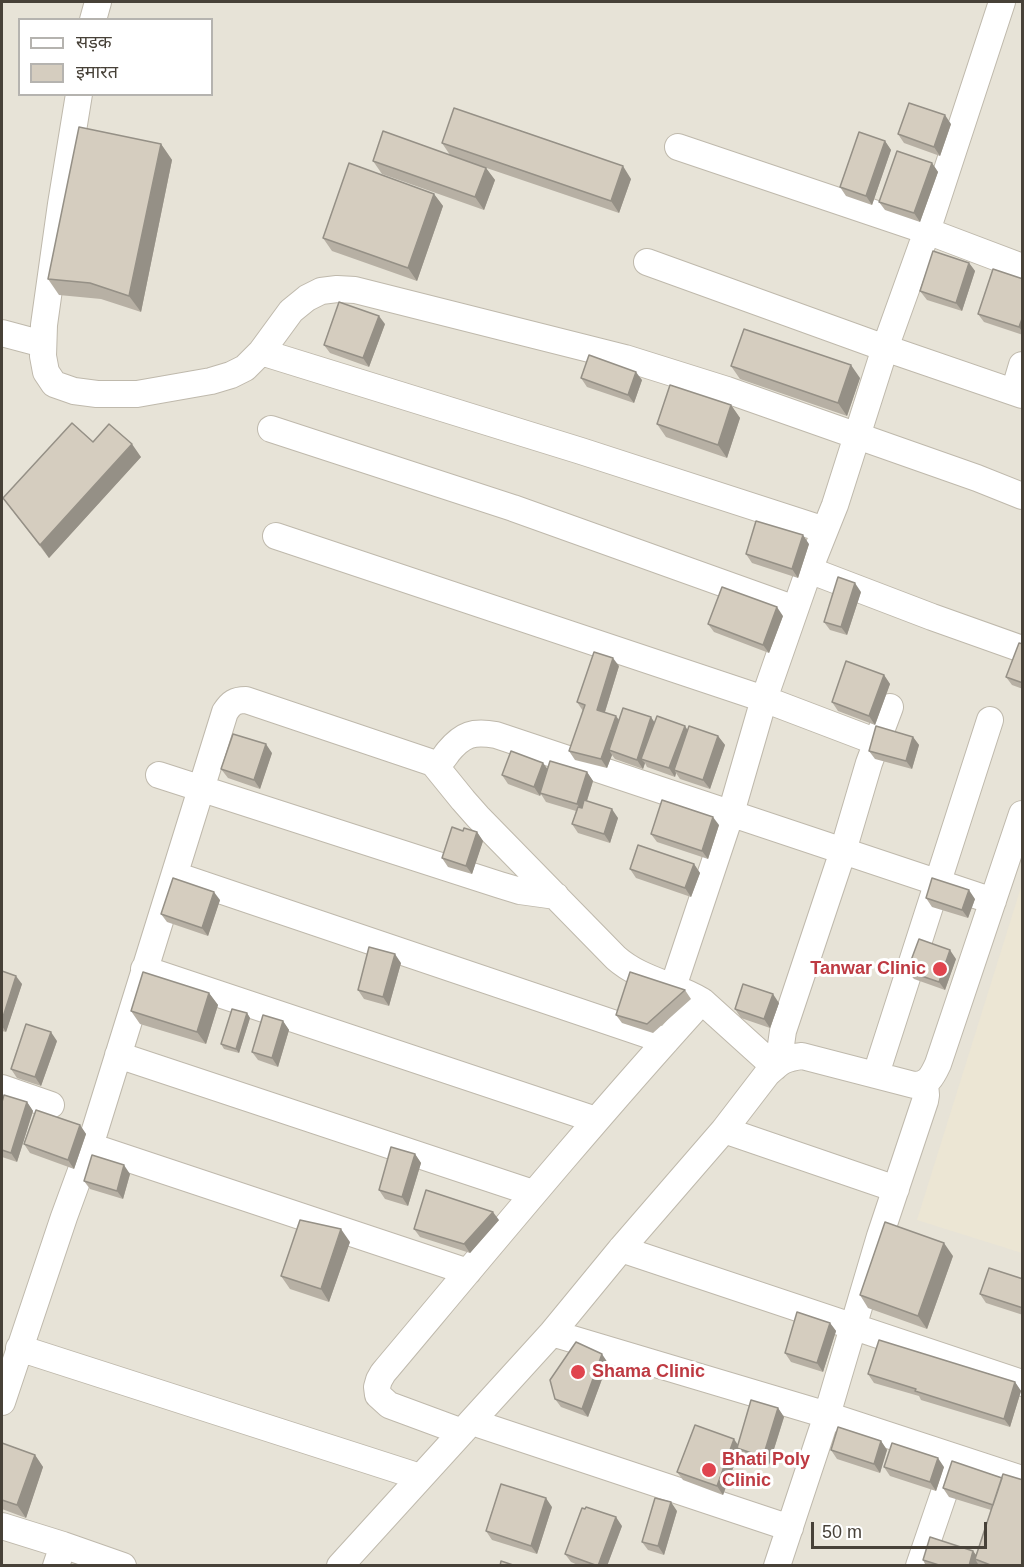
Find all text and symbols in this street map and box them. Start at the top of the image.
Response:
legend [18,18,213,96]
text: सड़क [76,32,112,52]
text: इमारत [76,62,118,82]
place label: Tanwar Clinic [810,958,926,980]
marker: Tanwar Clinic [931,960,949,978]
place label: Shama Clinic [592,1361,705,1383]
marker: Shama Clinic [569,1363,587,1381]
place label: Bhati Poly Clinic [722,1449,810,1492]
marker: Bhati Poly Clinic [700,1461,718,1479]
scale bar [814,1510,990,1548]
text: 50 m [822,1522,862,1542]

